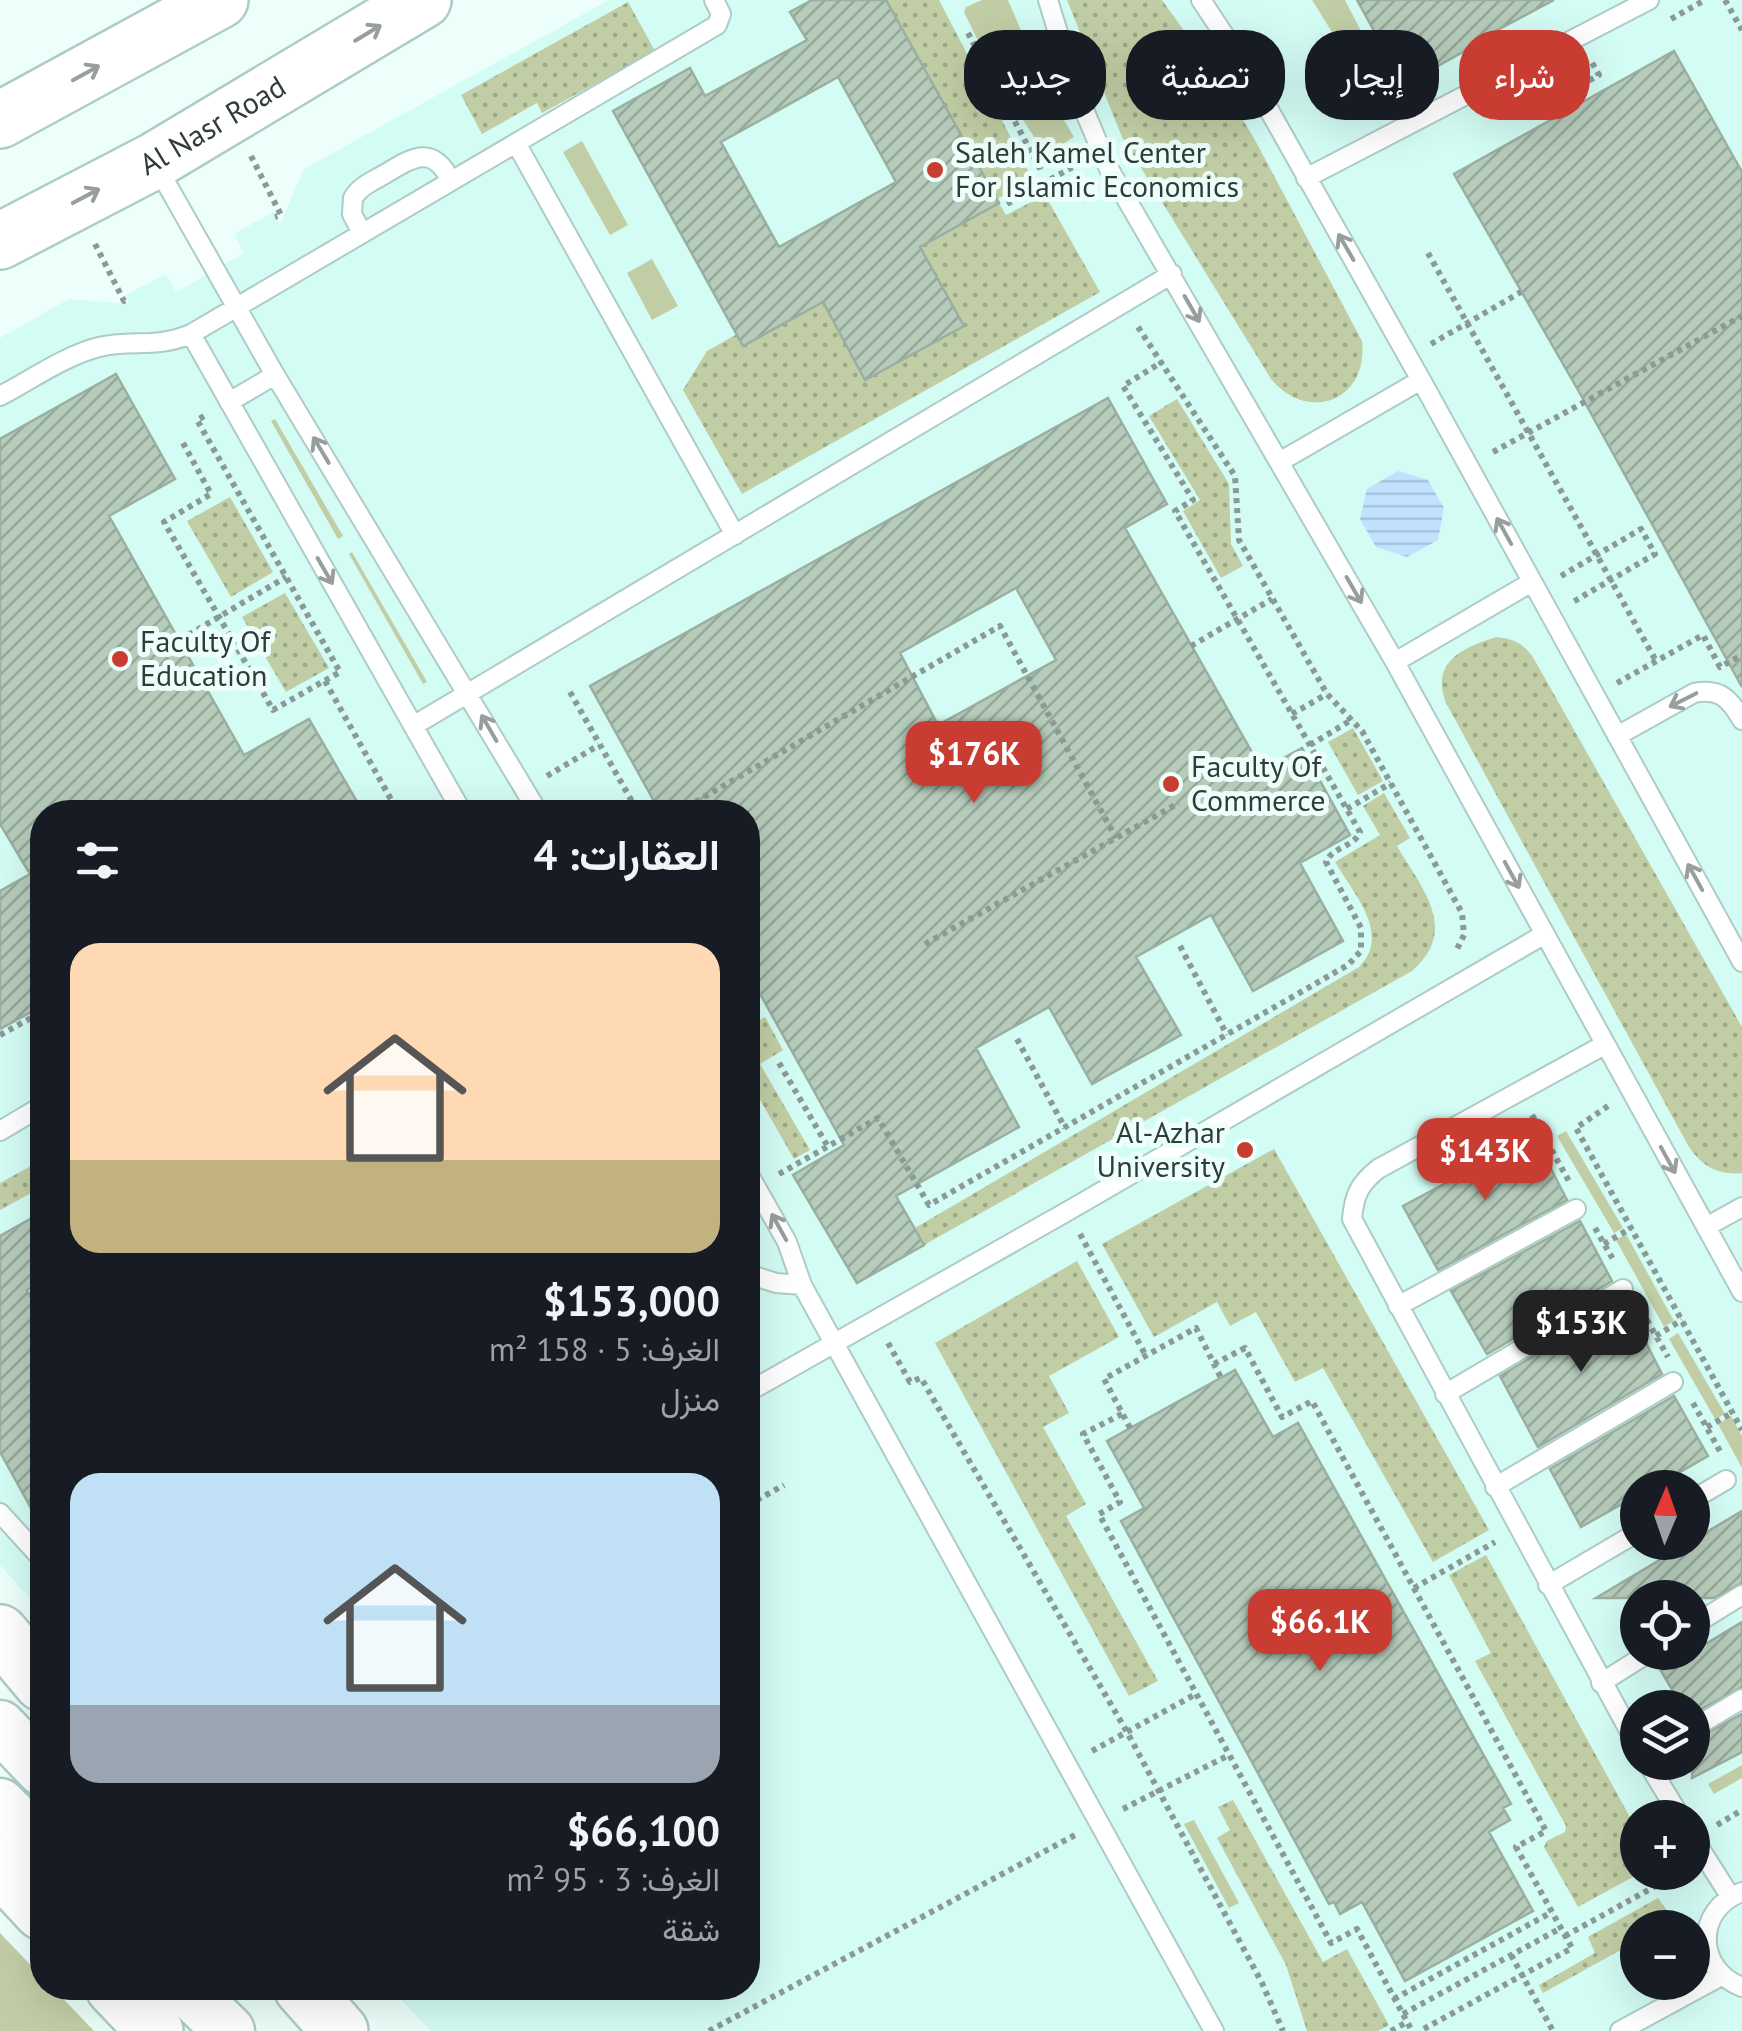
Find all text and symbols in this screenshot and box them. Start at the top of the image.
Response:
one-way arrow [353,23,382,43]
chip: جديد [964,30,1106,120]
chip: تصفية [1126,30,1285,120]
chip: إيجار [1305,30,1439,120]
chip: شراء [1459,30,1590,120]
one-way arrow [70,63,100,82]
street label: Al Nasr Road [132,66,292,183]
place label: Saleh Kamel Center For Islamic Economics [955,132,1239,205]
marker: Saleh Kamel Center For Islamic Economics [924,159,946,181]
one-way arrow [71,186,101,205]
one-way arrow [1335,233,1355,262]
one-way arrow [1182,294,1202,322]
one-way arrow [311,436,331,465]
one-way arrow [1494,517,1514,546]
one-way arrow [315,557,335,585]
one-way arrow [1345,575,1365,604]
place label: Faculty Of Education [140,621,271,694]
marker: Faculty Of Education [109,648,131,670]
one-way arrow [1668,691,1698,710]
one-way arrow [479,714,499,743]
pin: $176K [904,721,1044,806]
text: $176K [928,732,1020,774]
place label: Faculty Of Commerce [1191,746,1325,819]
marker: Faculty Of Commerce [1160,773,1182,795]
text: العقارات: 4 [533,827,720,882]
icon: filters [70,833,125,888]
one-way arrow [1502,859,1522,889]
one-way arrow [1684,863,1704,892]
icon: home [305,1008,485,1188]
place label: Al-Azhar University [1097,1112,1225,1185]
pin: $143K [1415,1118,1555,1203]
text: $143K [1439,1129,1531,1171]
marker: Al-Azhar University [1234,1139,1256,1161]
one-way arrow [1658,1144,1678,1174]
one-way arrow [769,1213,789,1242]
text: $153,000 [543,1273,720,1328]
pin: $153K [1511,1290,1651,1375]
text: $153K [1535,1301,1627,1343]
text: الغرف: 5 · 158 m² [489,1328,720,1370]
text: منزل [660,1378,720,1420]
north arrow [1620,1470,1710,1560]
map controls [1620,1470,1710,2000]
icon: home [305,1538,485,1718]
button: locate [1620,1580,1710,1670]
pin: $66.1K [1239,1589,1401,1674]
text: $66.1K [1270,1600,1370,1642]
button: layers [1620,1690,1710,1780]
button: + [1620,1800,1710,1890]
text: $66,100 [567,1803,720,1858]
text: الغرف: 3 · 95 m² [506,1858,720,1900]
text: شقة [662,1908,720,1950]
button: − [1620,1910,1710,2000]

